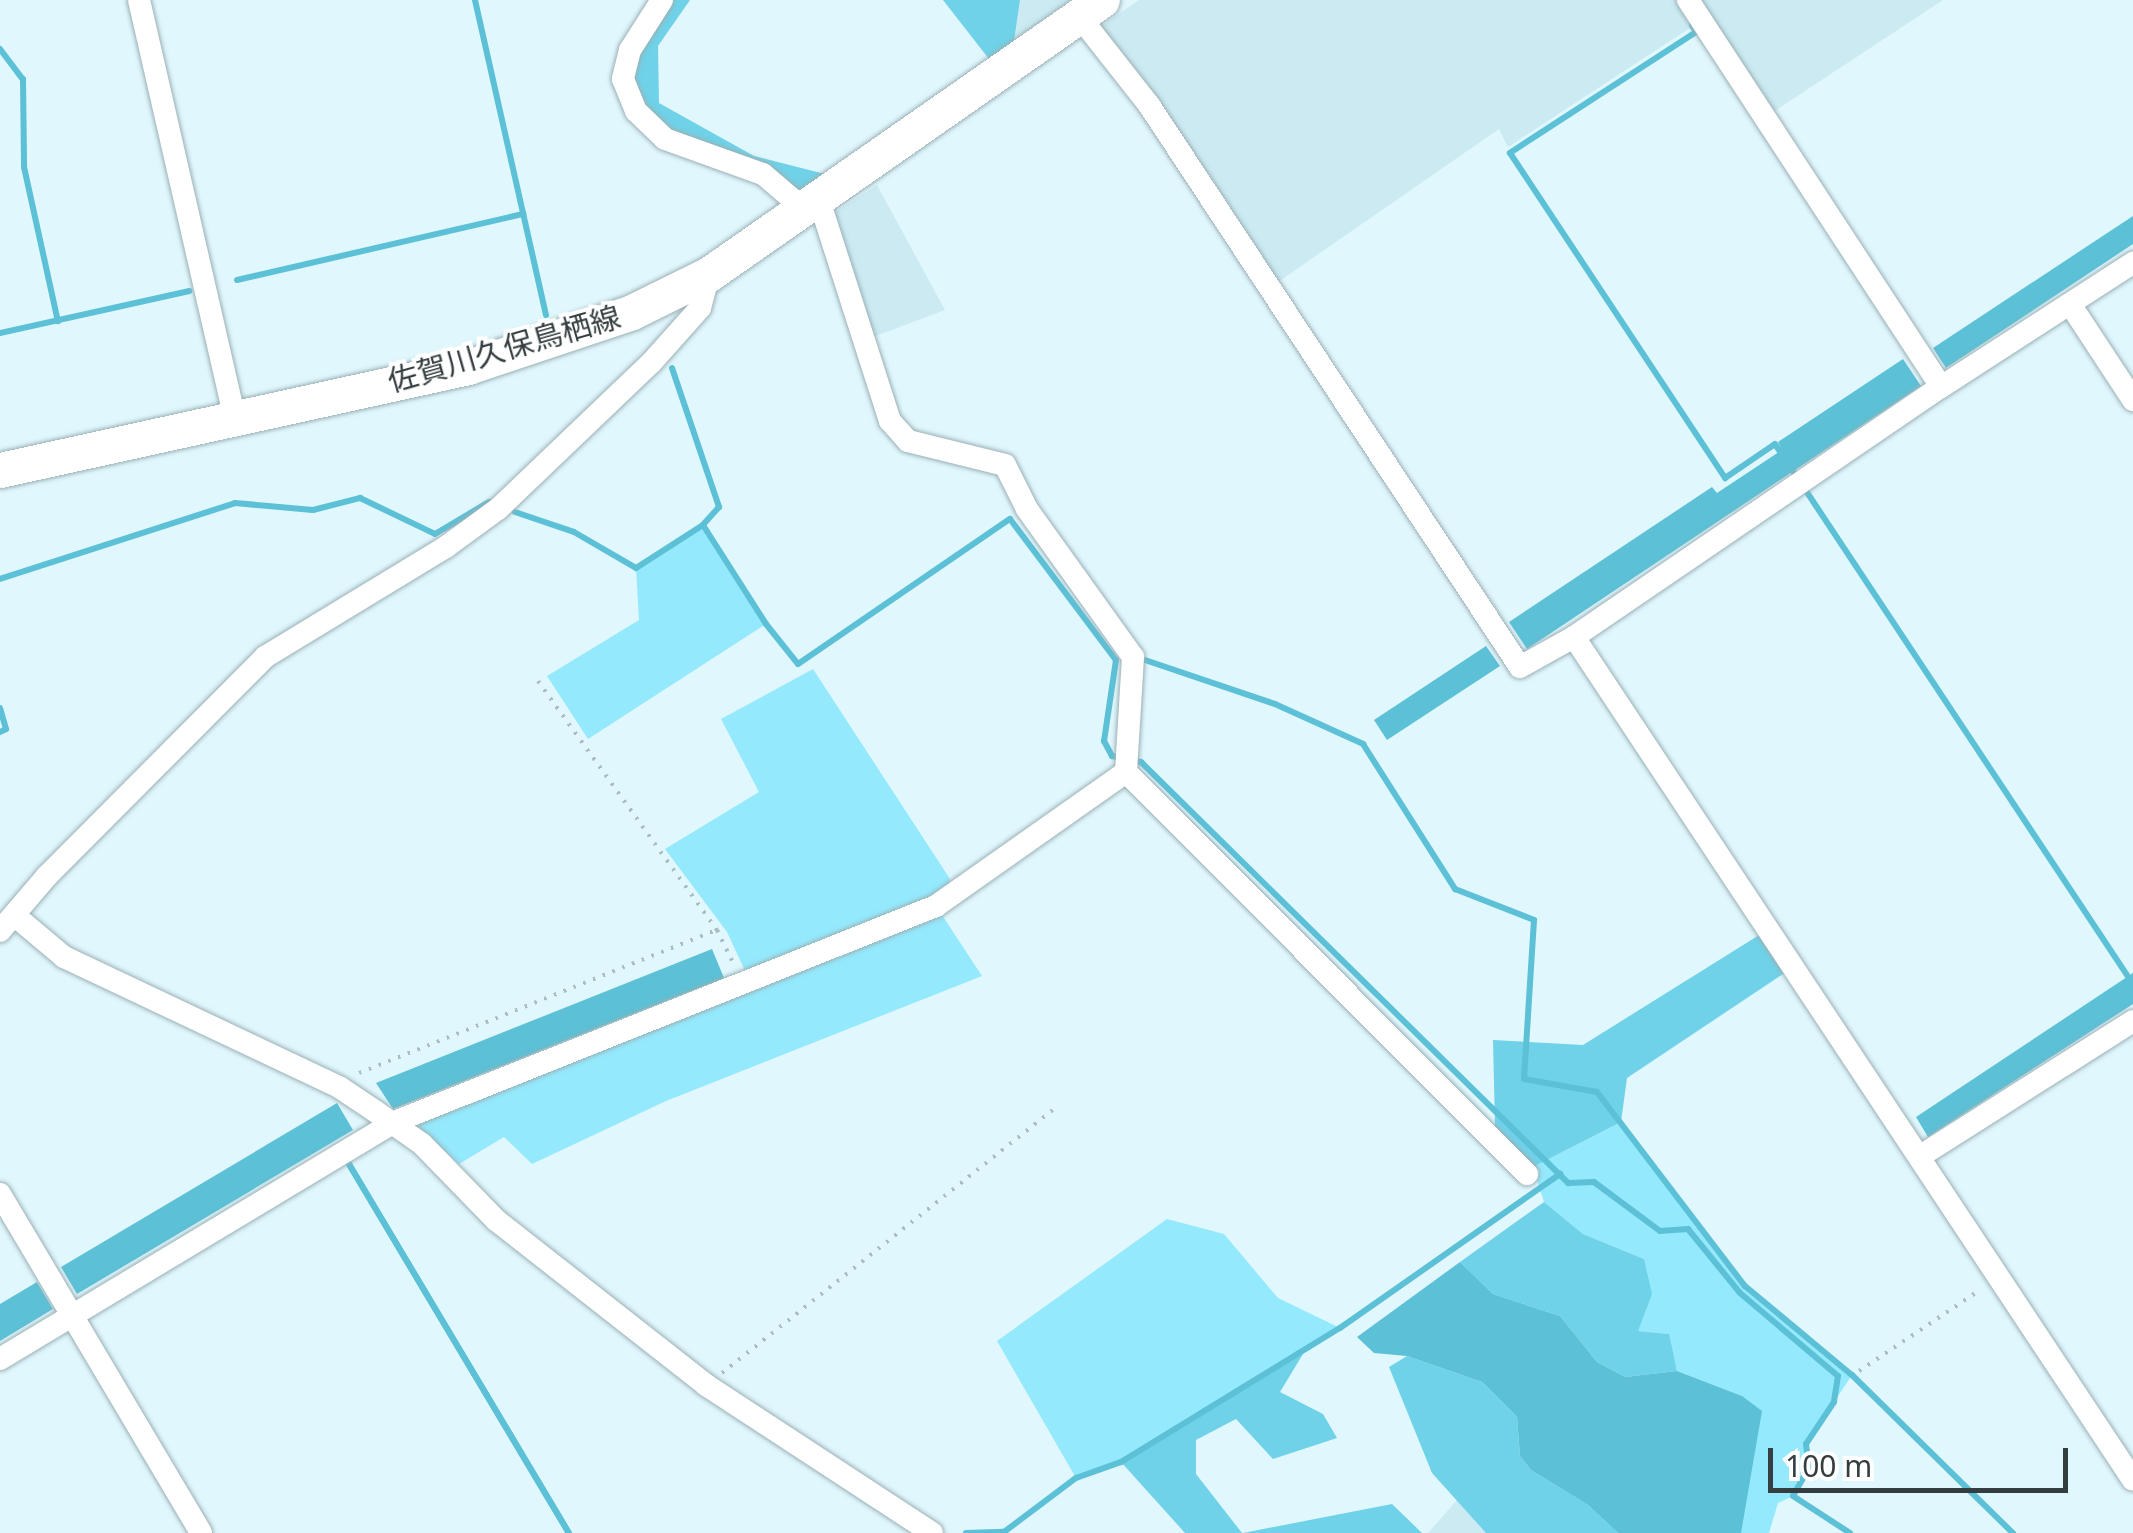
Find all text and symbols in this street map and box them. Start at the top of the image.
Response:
street label: 佐賀川久保鳥栖線 [384,299,624,399]
scale bar [1773,1428,2073,1490]
text: 100 m [1785,1445,1872,1486]

